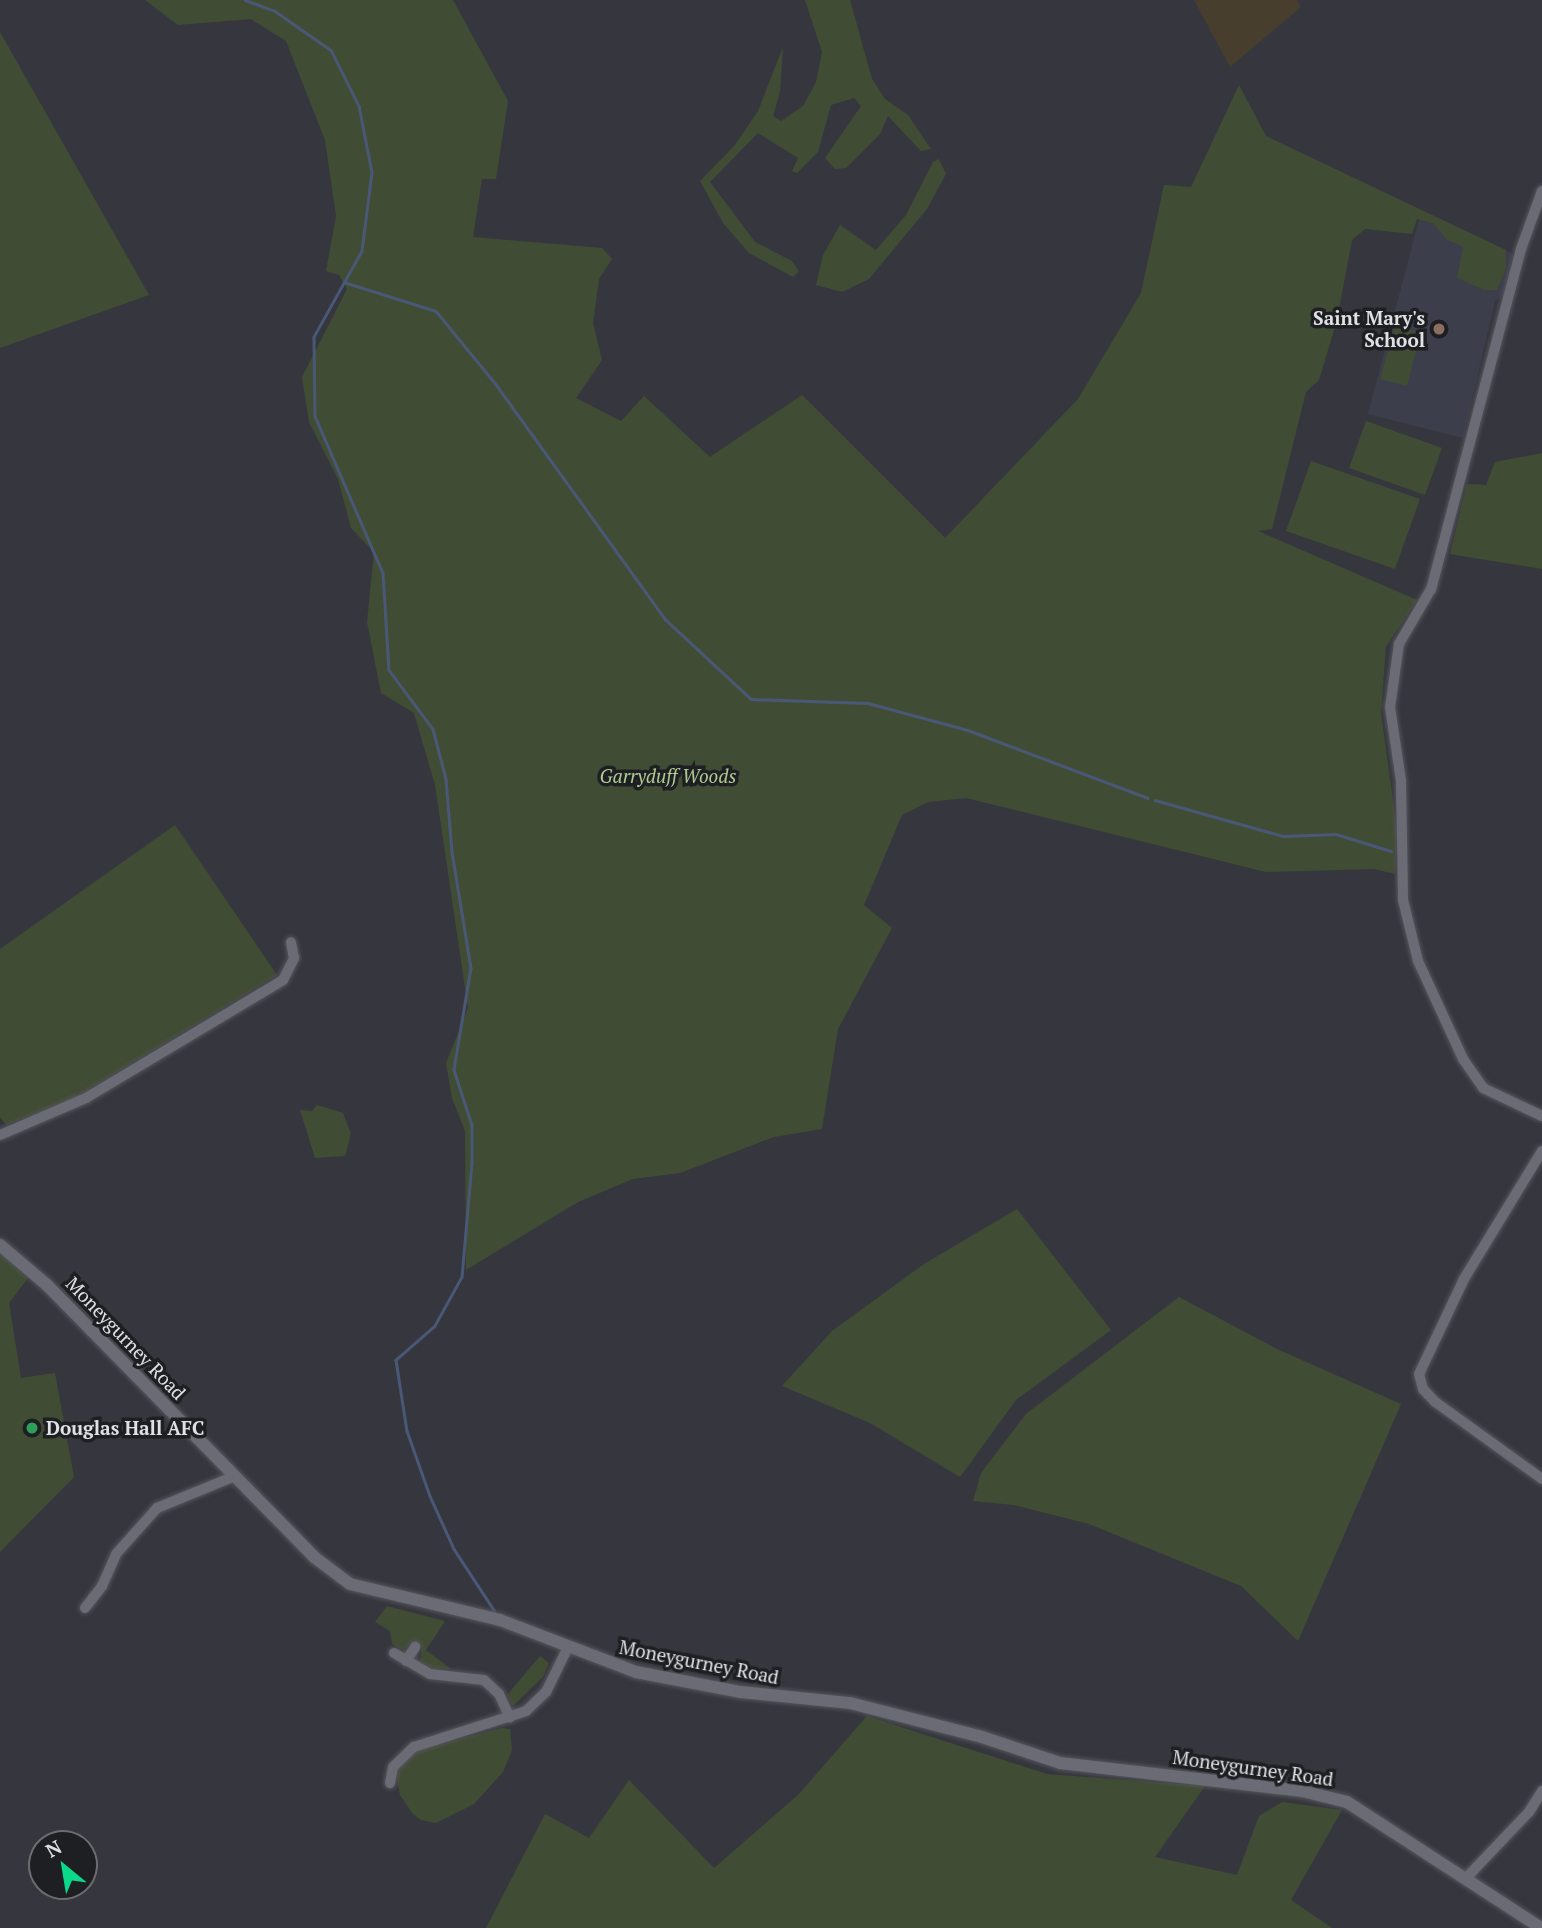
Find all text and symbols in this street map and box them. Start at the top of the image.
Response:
place label: Saint Mary's School [1313,307,1425,351]
marker: Saint Mary's School [1431,321,1447,337]
park label: Garryduff Woods [600,765,736,787]
street label: Moneygurney Road [62,1272,190,1404]
place label: Douglas Hall AFC [46,1417,205,1439]
marker: Douglas Hall AFC [24,1420,40,1436]
street label: Moneygurney Road [617,1635,781,1689]
street label: Moneygurney Road [1171,1745,1335,1791]
north arrow [28,1830,98,1900]
text: N [41,1834,66,1863]

